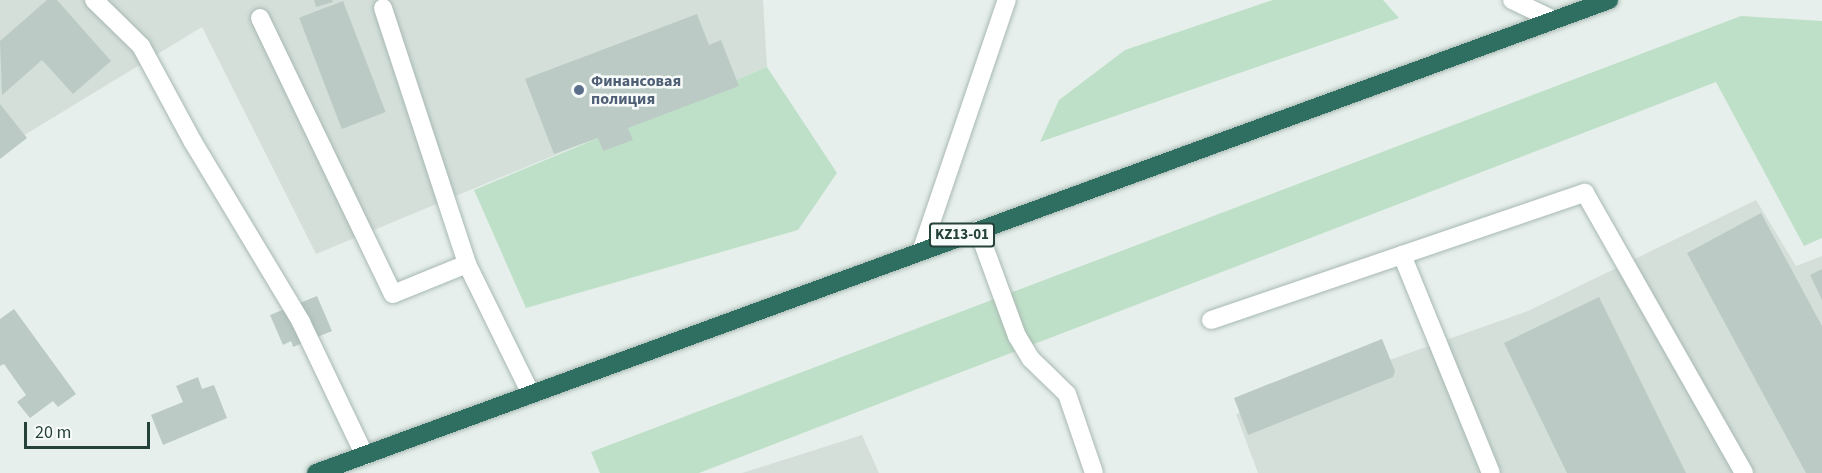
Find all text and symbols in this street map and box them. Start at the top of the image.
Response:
place label: Финансовая полиция [591,71,681,109]
marker: Финансовая полиция [572,83,586,97]
road number: KZ13-01 [929,223,995,247]
scale bar [27,410,153,448]
text: 20 m [35,420,71,445]

